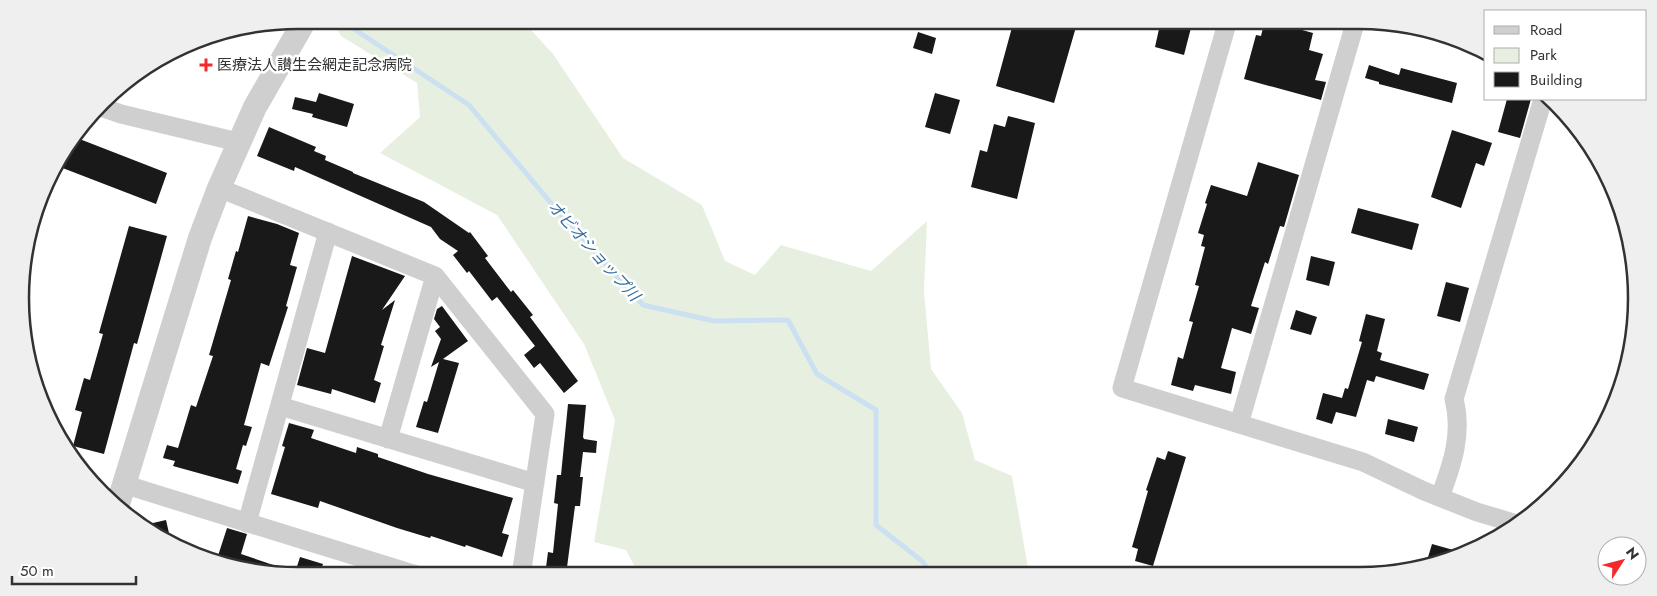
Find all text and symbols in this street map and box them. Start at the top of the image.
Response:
legend [1484,10,1647,100]
text: Road [1530,19,1562,41]
text: Park [1530,44,1557,66]
place label: 医療法人讃生会網走記念病院 [217,54,412,76]
marker: 医療法人讃生会網走記念病院 [199,58,213,72]
text: Building [1530,69,1582,91]
water label: オビオショップ川 [543,196,647,308]
north arrow [1597,536,1647,586]
text: N [1621,543,1644,564]
scale bar [12,554,136,586]
text: 50 m [20,560,54,582]

